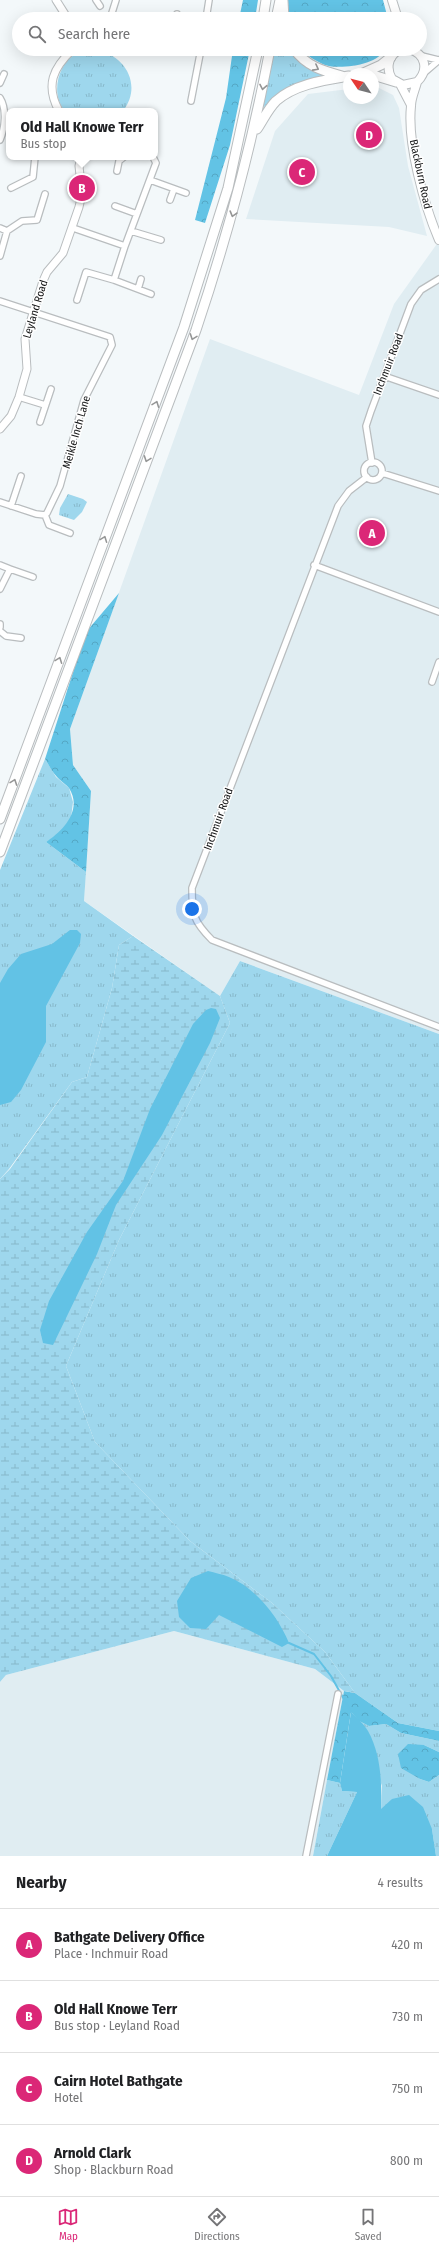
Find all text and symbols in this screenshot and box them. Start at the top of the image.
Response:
search box [12,12,427,56]
icon: search [26,23,48,45]
text: Search here [58,25,130,43]
one-way arrow [312,63,319,70]
north arrow [343,68,379,104]
one-way arrow [259,84,268,90]
popup [6,108,158,160]
text: Old Hall Knowe Terr [20,118,144,136]
pin: D [356,120,382,150]
text: Bus stop [20,136,66,151]
street label: Blackburn Road [407,138,434,210]
pin: C [289,157,315,187]
pin: B [69,173,95,203]
one-way arrow [229,210,238,217]
street label: Leyland Road [20,278,51,340]
street label: Inchmuir Road [371,331,406,397]
one-way arrow [189,334,197,341]
street label: Meikle Inch Lane [60,394,93,470]
one-way arrow [151,401,159,408]
one-way arrow [144,456,152,463]
pin: A [359,518,385,548]
one-way arrow [100,535,108,542]
one-way arrow [54,657,62,664]
one-way arrow [9,779,17,786]
street label: Inchmuir Road [201,786,236,852]
your location [182,899,202,919]
text: Nearby [16,1872,67,1893]
text: 4 results [377,1875,423,1890]
text: Bathgate Delivery Office [54,1928,205,1946]
text: A [25,1937,33,1952]
text: 420 m [391,1937,423,1952]
text: Place · Inchmuir Road [54,1946,168,1961]
text: Old Hall Knowe Terr [54,2000,177,2018]
text: B [25,2009,33,2024]
text: 730 m [392,2009,423,2024]
text: Bus stop · Leyland Road [54,2018,180,2033]
text: Cairn Hotel Bathgate [54,2072,183,2090]
text: C [26,2081,32,2096]
text: 750 m [392,2081,423,2096]
text: Hotel [54,2090,83,2105]
text: Arnold Clark [54,2144,131,2162]
text: D [25,2153,33,2168]
text: 800 m [390,2153,423,2168]
text: Shop · Blackburn Road [54,2162,174,2177]
tab: Map [57,2206,79,2243]
tab: Directions [194,2206,240,2243]
tab: Saved [355,2206,382,2243]

